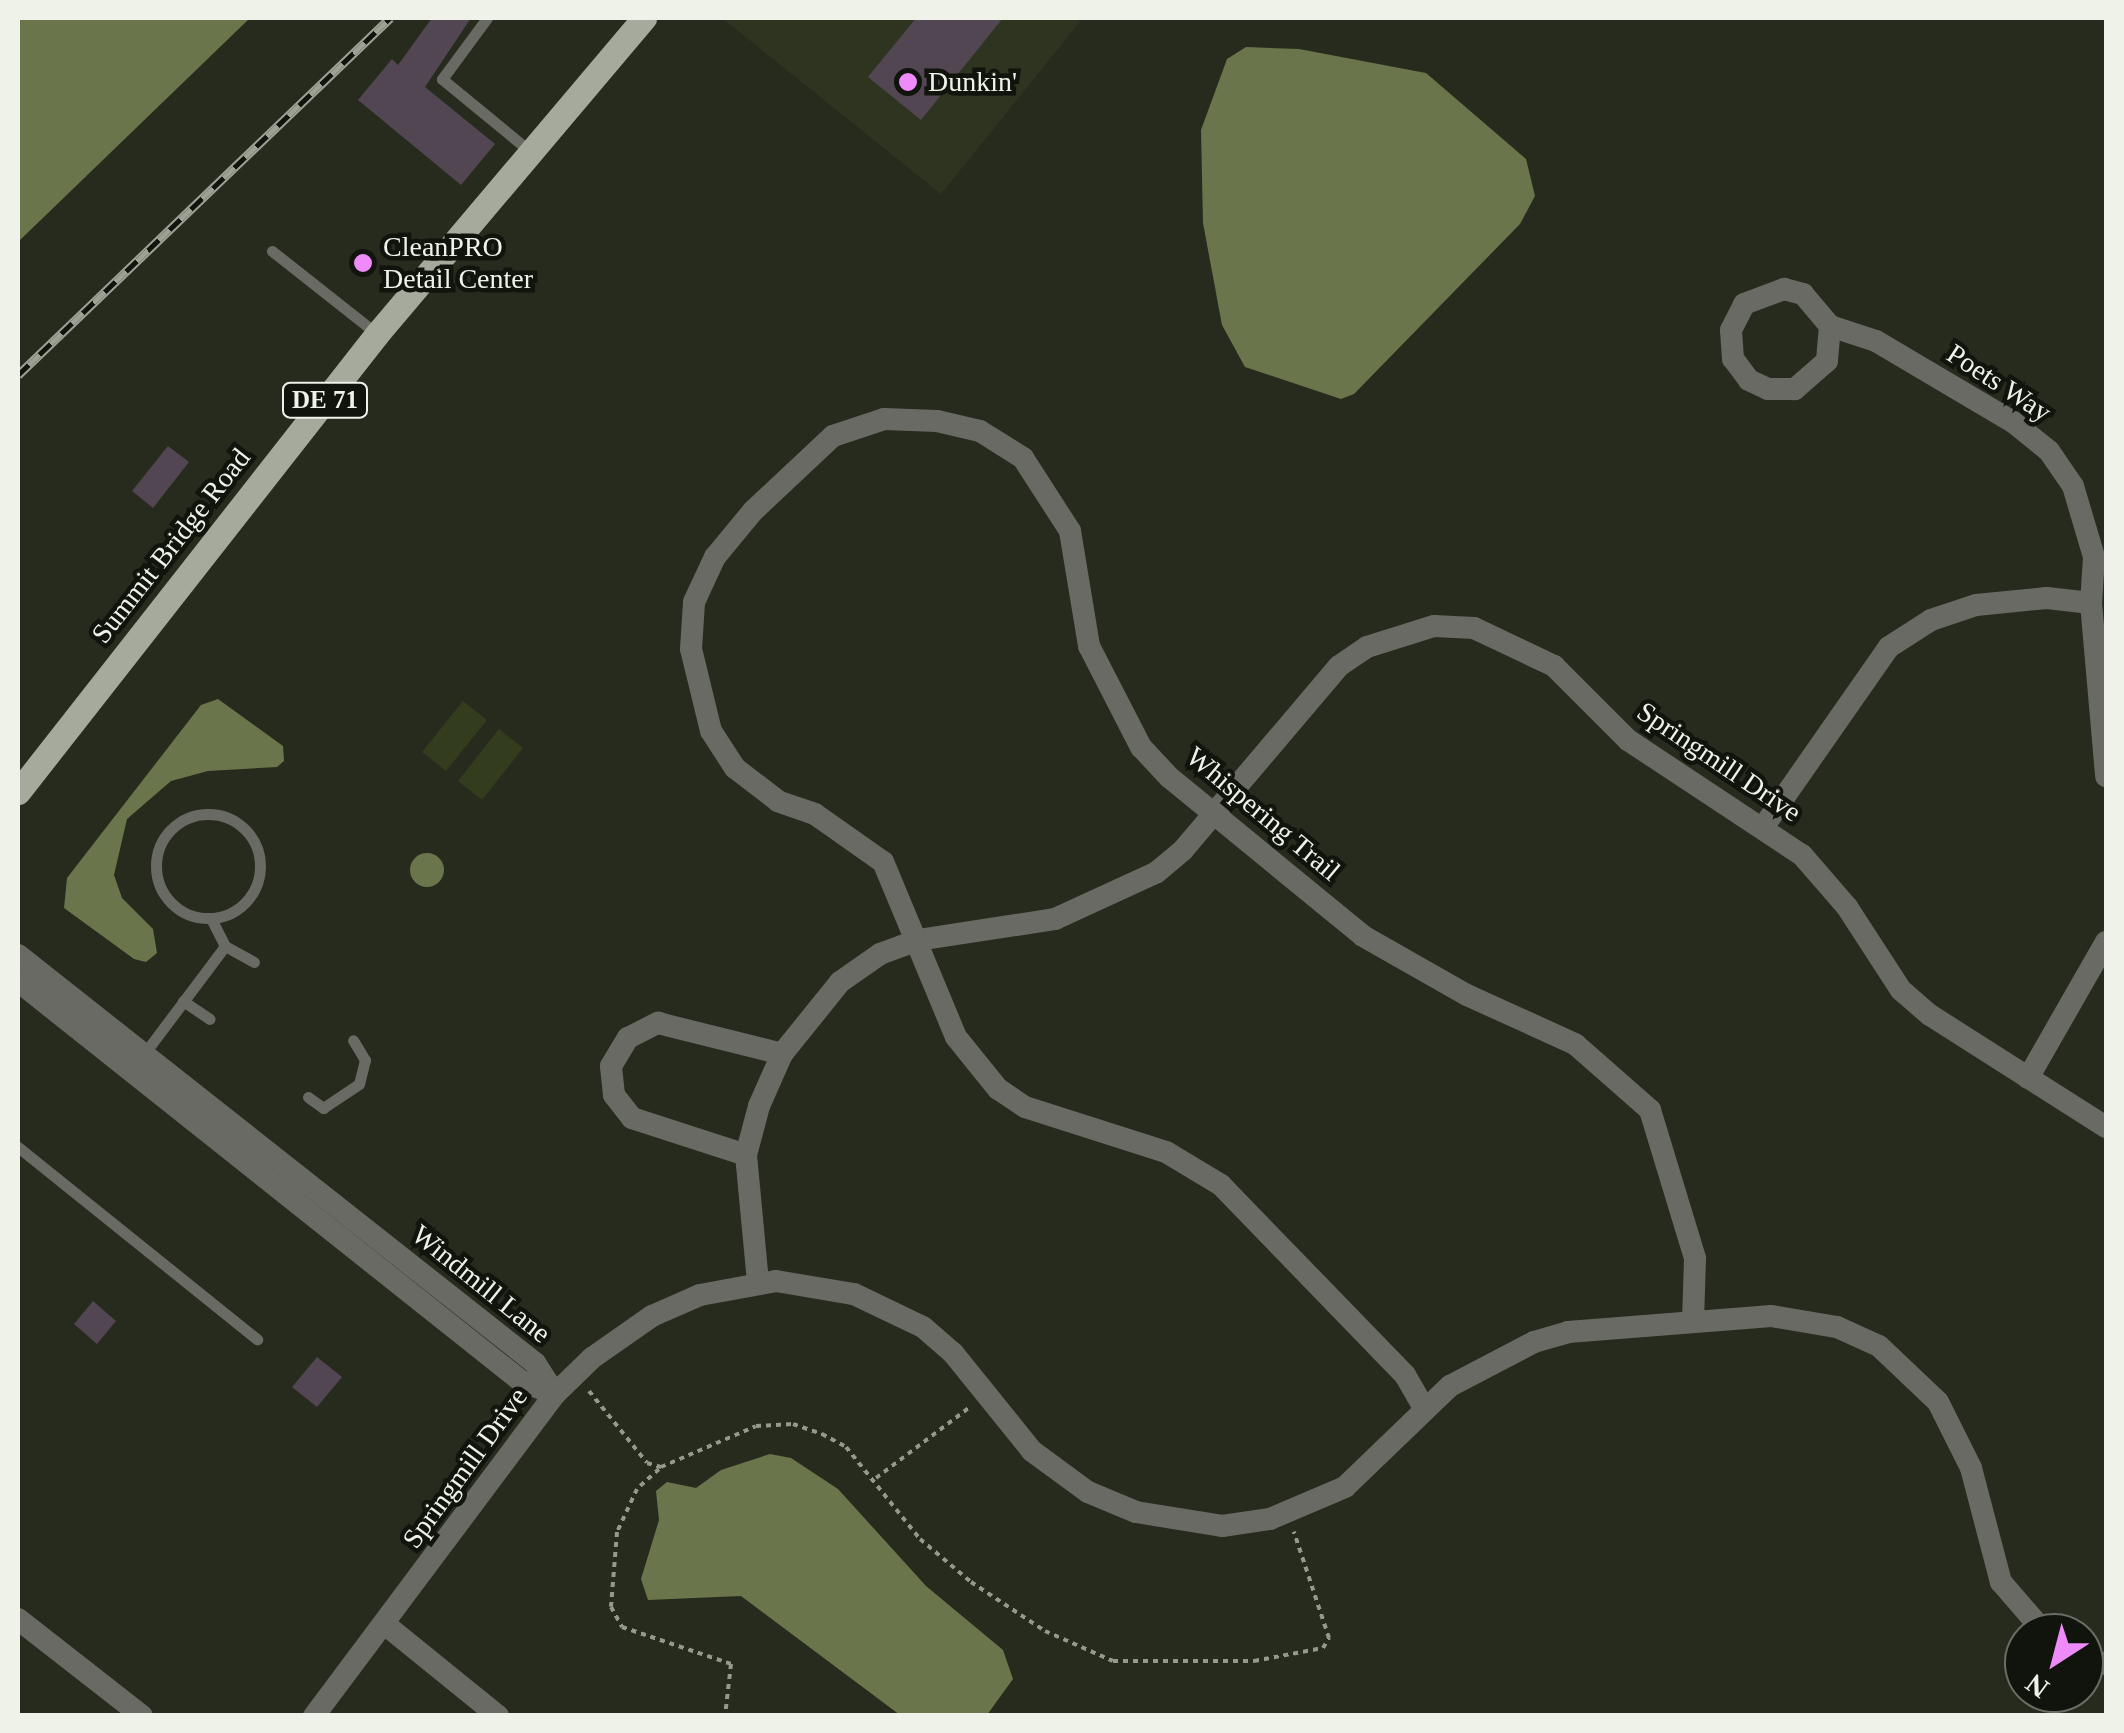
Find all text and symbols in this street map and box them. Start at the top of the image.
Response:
place label: Dunkin' [928,65,1017,99]
marker: Dunkin' [897,71,919,93]
place label: CleanPRO Detail Center [383,230,533,296]
marker: CleanPRO Detail Center [352,252,374,274]
street label: Poets Way [1940,337,2058,429]
road number: DE 71 [280,380,370,420]
street label: Summit Bridge Road [84,442,258,650]
street label: Springmill Drive [1631,695,1807,829]
street label: Whispering Trail [1179,740,1347,888]
street label: Windmill Lane [405,1218,557,1350]
street label: Springmill Drive [395,1381,535,1555]
north arrow [2004,1613,2104,1713]
text: N [2020,1668,2055,1705]

